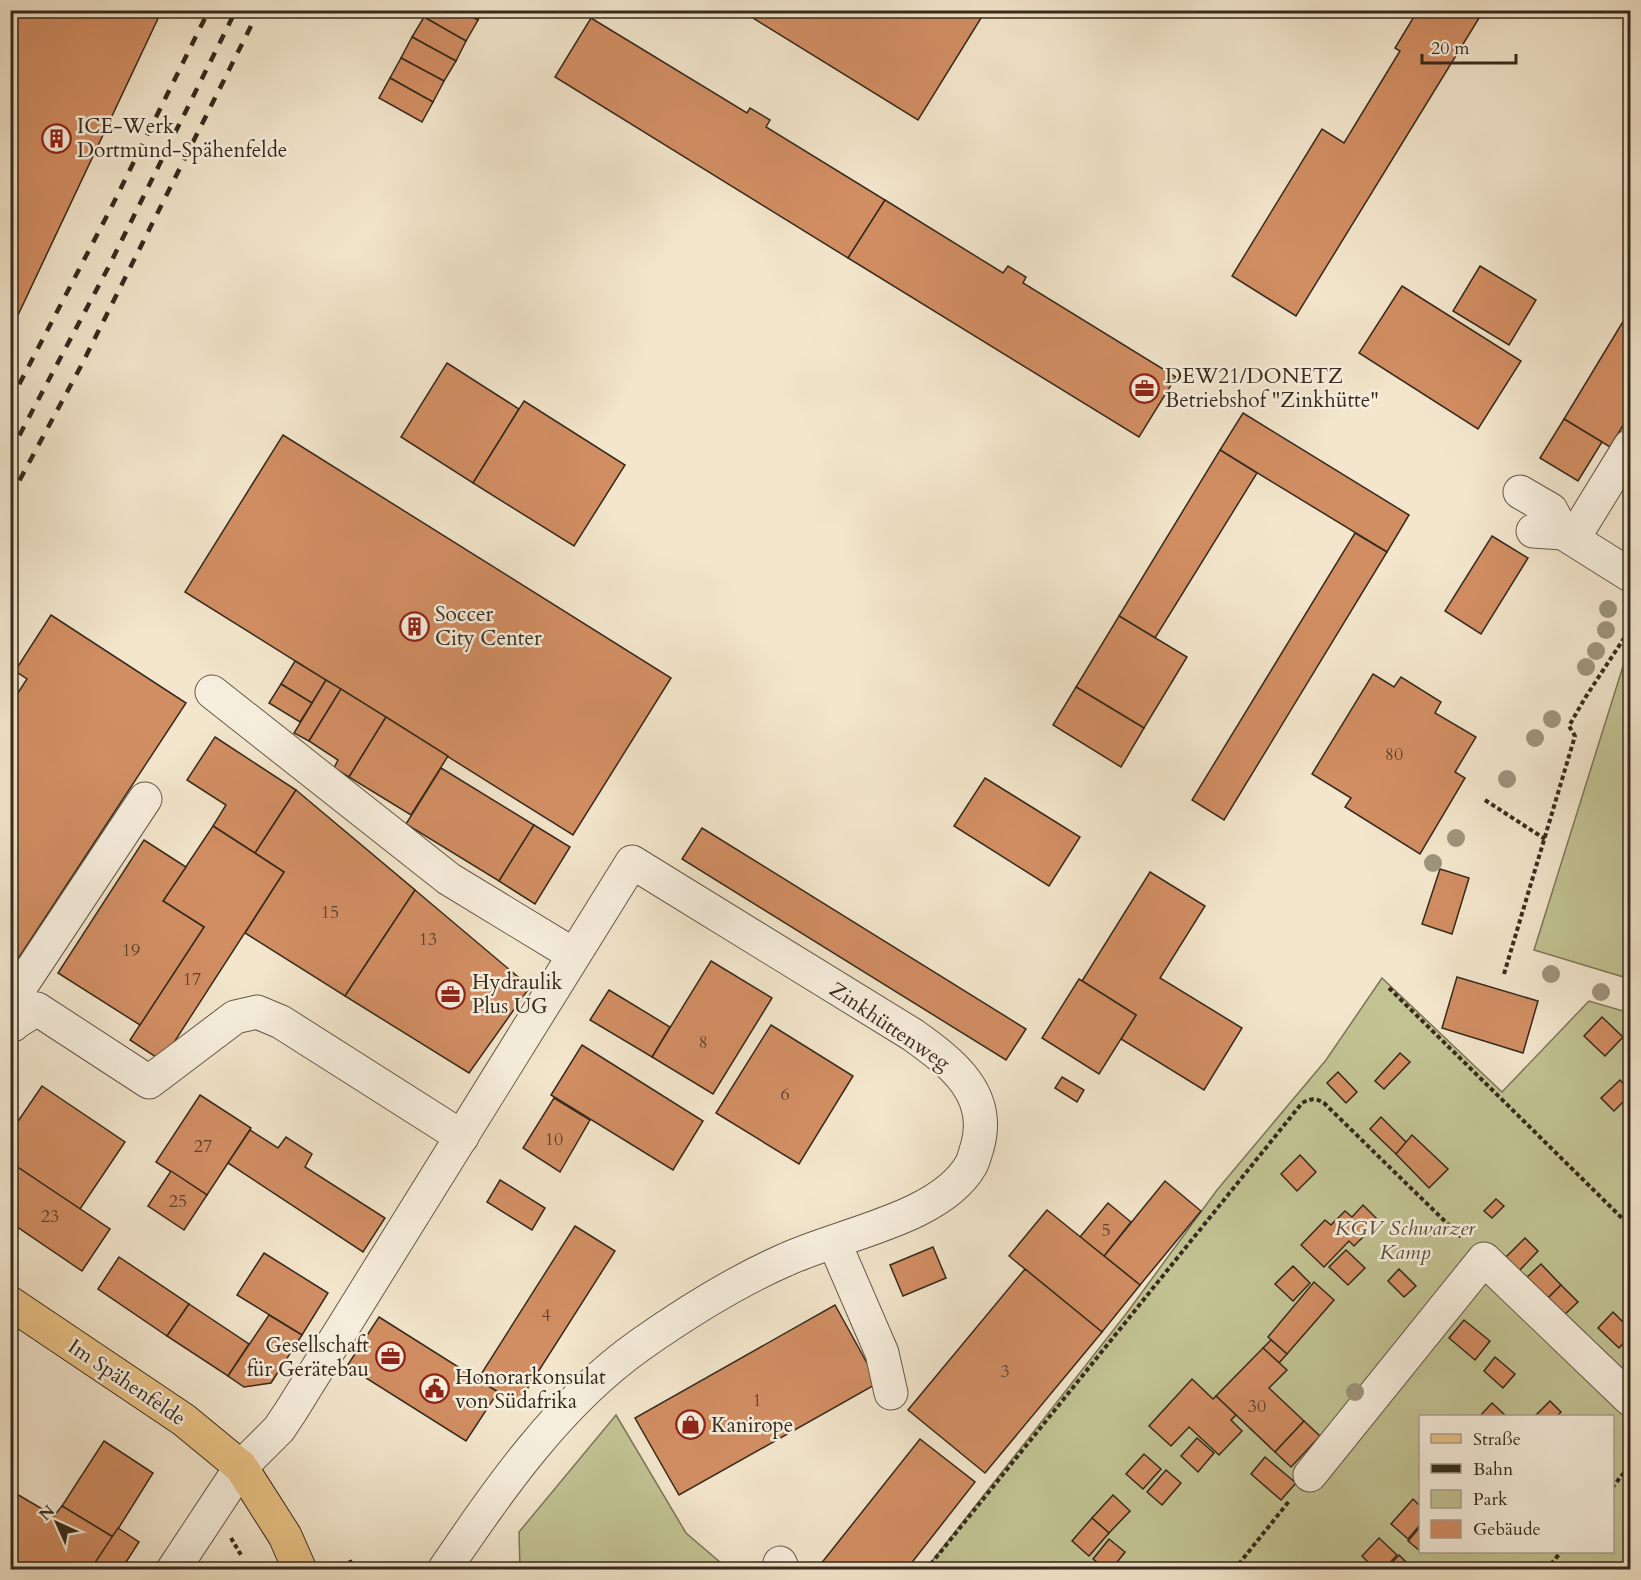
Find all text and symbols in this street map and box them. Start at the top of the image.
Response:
scale bar [1422,27,1516,65]
text: 20 m [1431,36,1470,61]
place label: ICE-Werk Dortmund-Spähenfelde [77,112,287,165]
building icon: ICE-Werk Dortmund-Spähenfelde [40,122,72,154]
place label: DEW21/DONETZ Betriebshof "Zinkhütte" [1165,362,1379,415]
office icon: DEW21/DONETZ Betriebshof "Zinkhütte" [1128,372,1160,404]
place label: Soccer City Center [435,600,542,653]
building icon: Soccer City Center [398,610,430,642]
house number: 80 [1385,742,1403,767]
house number: 15 [321,900,339,925]
house number: 13 [419,927,437,952]
house number: 19 [122,938,140,963]
house number: 17 [183,967,201,992]
place label: Hydraulik Plus UG [472,968,563,1021]
street label: Zinkhüttenweg [824,975,956,1078]
office icon: Hydraulik Plus UG [435,978,467,1010]
house number: 8 [698,1030,708,1055]
house number: 6 [780,1082,790,1107]
house number: 10 [545,1127,563,1152]
house number: 27 [194,1134,212,1159]
house number: 25 [169,1189,187,1214]
house number: 23 [41,1204,59,1229]
park label: KGV Schwarzer Kamp [1335,1214,1476,1267]
house number: 5 [1101,1218,1111,1243]
house number: 4 [541,1303,551,1328]
place label: Gesellschaft für Gerätebau [247,1331,369,1384]
street label: Im Spähenfelde [62,1332,191,1433]
office icon: Gesellschaft für Gerätebau [374,1341,406,1373]
house number: 3 [1000,1359,1010,1384]
place label: Honorarkonsulat von Südafrika [455,1363,606,1416]
public building icon: Honorarkonsulat von Südafrika [418,1373,450,1405]
house number: 1 [752,1388,762,1413]
house number: 30 [1248,1394,1266,1419]
shop icon: Kanirope [674,1409,706,1441]
place label: Kanirope [711,1411,793,1440]
legend [1419,1415,1614,1553]
text: Straße [1473,1427,1521,1452]
text: Bahn [1473,1457,1514,1482]
text: Park [1473,1487,1508,1512]
north arrow [27,1493,87,1553]
text: N [34,1500,60,1526]
text: Gebäude [1473,1517,1541,1542]

